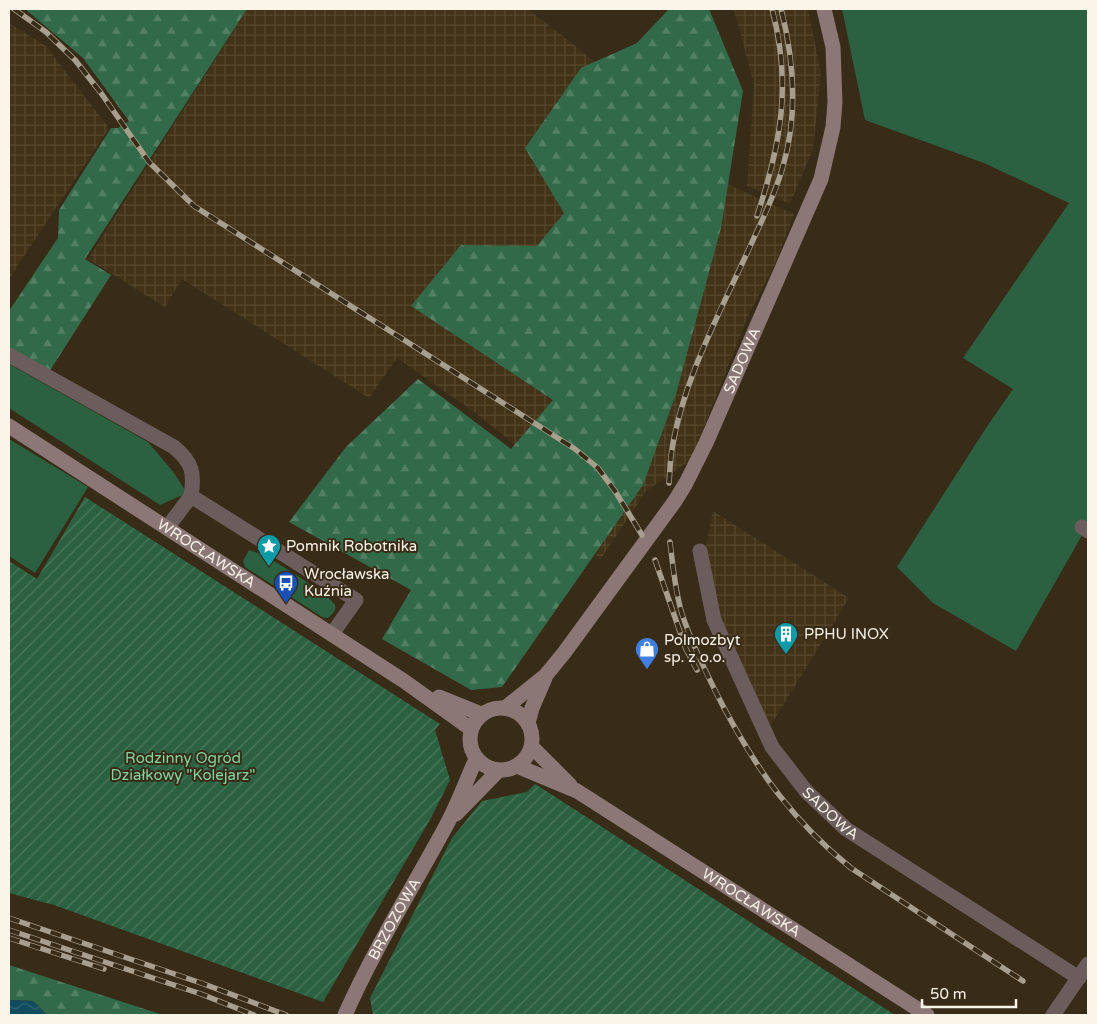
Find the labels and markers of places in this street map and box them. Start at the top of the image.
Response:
place icon: Pomnik Robotnika [256,533,282,567]
place label: Pomnik Robotnika [286,537,417,555]
place label: Wrocławska Kuźnia [304,565,390,600]
bus stop icon: Wrocławska Kuźnia [273,570,299,604]
building icon: PPHU INOX [773,621,799,655]
place label: PPHU INOX [804,625,889,643]
place label: Polmozbyt sp. z o.o. [664,631,741,666]
shop icon: Polmozbyt sp. z o.o. [634,636,660,670]

